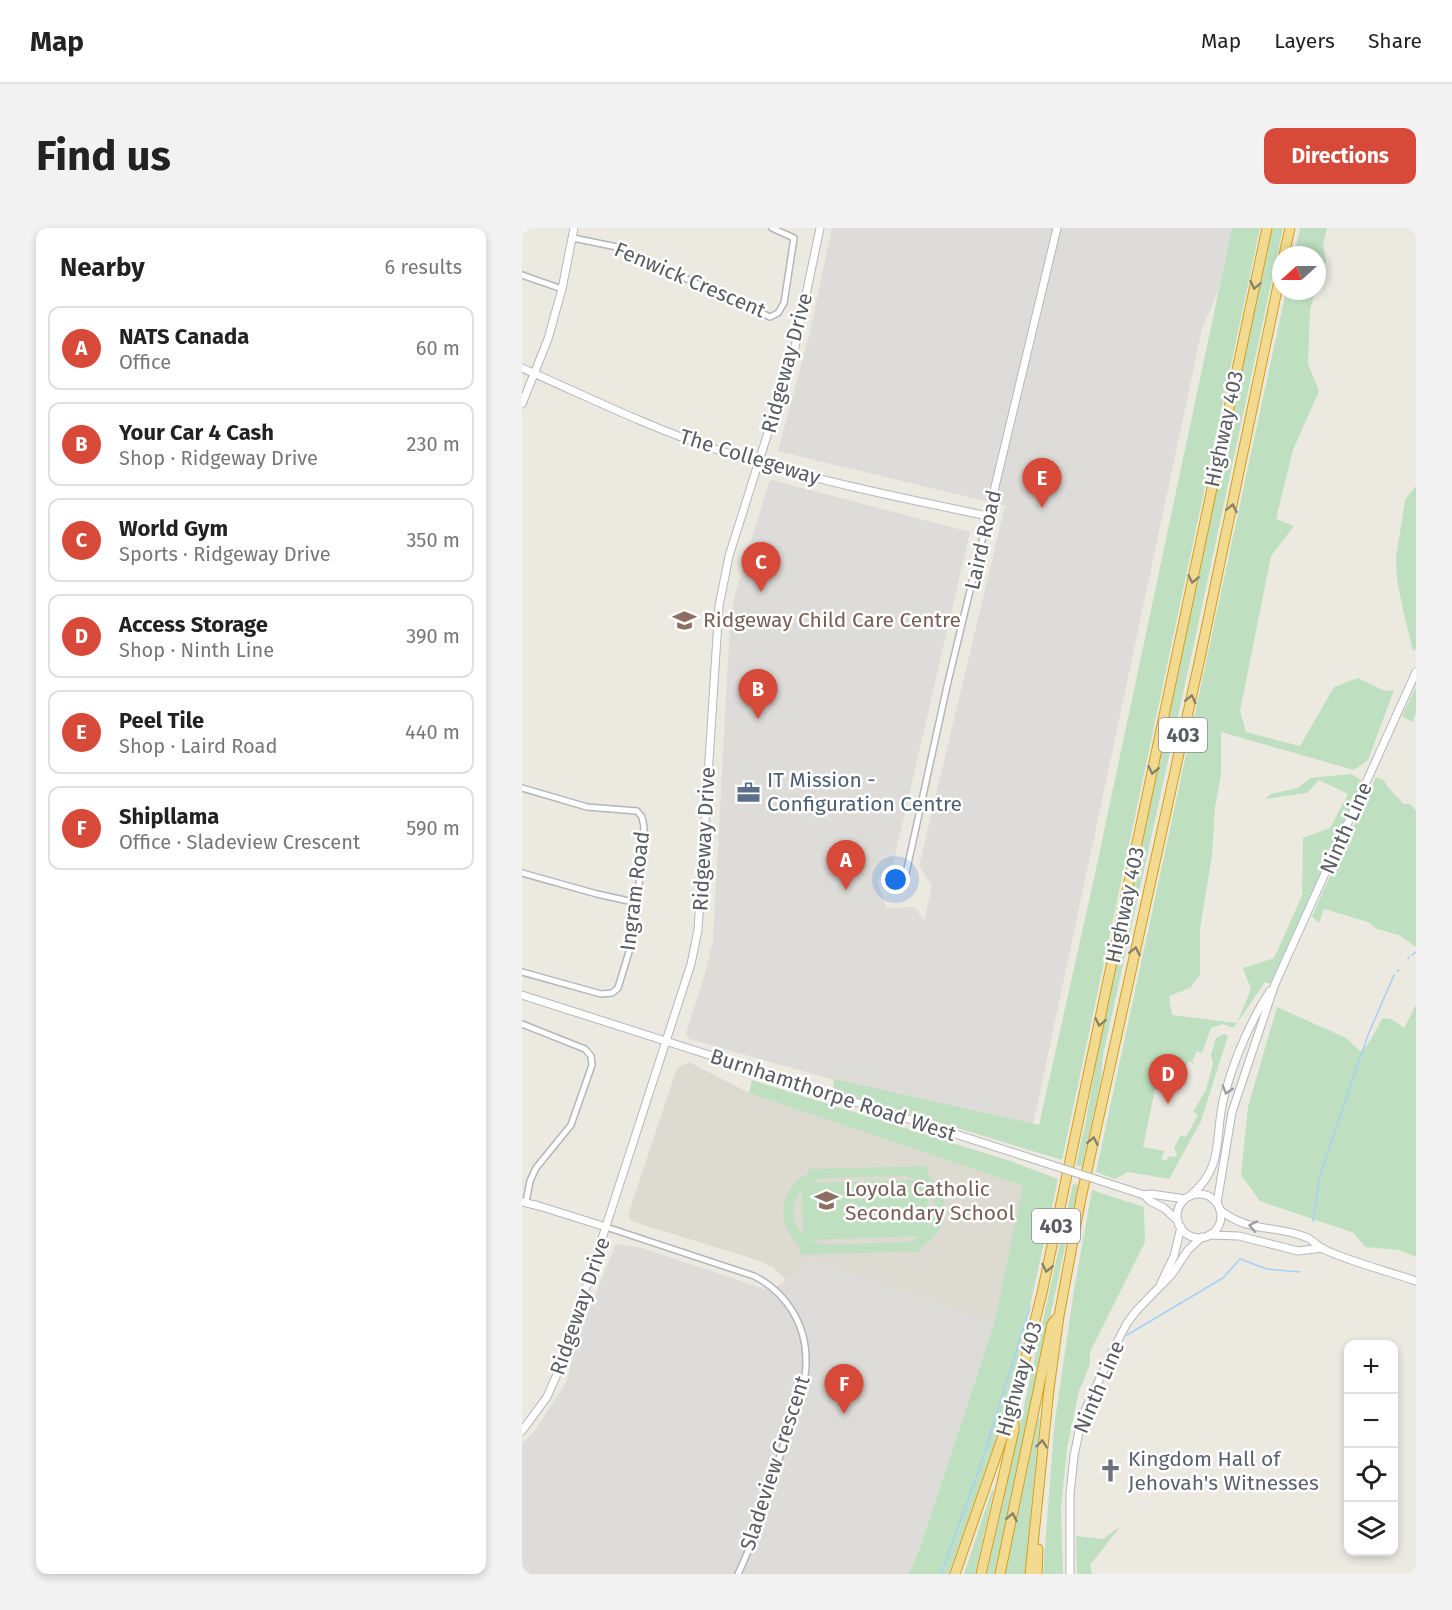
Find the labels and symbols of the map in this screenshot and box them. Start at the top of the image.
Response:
street label: Fenwick Crescent [610,236,770,324]
north arrow [1272,246,1326,300]
one-way arrow [1249,280,1262,290]
street label: Ridgeway Drive [756,290,818,436]
street label: Highway 403 [1199,368,1249,490]
street label: The Collegeway [677,423,824,491]
pin: E [1022,458,1062,508]
street label: Laird Road [959,488,1007,592]
one-way arrow [1224,503,1237,513]
pin: C [742,542,780,592]
one-way arrow [1187,573,1200,583]
school or university icon: Ridgeway Child Care Centre [672,607,698,633]
place label: Ridgeway Child Care Centre [703,607,961,633]
pin: B [738,670,778,719]
one-way arrow [1184,694,1197,704]
road number: 403 [1159,718,1207,752]
one-way arrow [1147,764,1160,774]
street label: Ridgeway Drive [687,766,721,912]
place label: IT Mission - Configuration Centre [767,767,962,817]
street label: Ninth Line [1314,778,1378,878]
office icon: IT Mission - Configuration Centre [736,779,762,805]
street label: Ingram Road [615,830,655,952]
pin: A [826,840,866,890]
street label: Highway 403 [1100,844,1150,966]
your location [881,865,910,894]
one-way arrow [1128,946,1141,956]
one-way arrow [1094,1017,1107,1027]
street label: Burnhamthorpe Road West [707,1043,960,1147]
pin: D [1148,1054,1188,1104]
one-way arrow [1222,1084,1234,1095]
one-way arrow [1086,1136,1099,1146]
place label: Loyola Catholic Secondary School [845,1176,1015,1226]
school or university icon: Loyola Catholic Secondary School [814,1188,840,1214]
road number: 403 [1032,1209,1080,1243]
one-way arrow [1249,1220,1259,1233]
street label: Ridgeway Drive [544,1234,616,1378]
one-way arrow [1042,1263,1055,1273]
street label: Highway 403 [990,1319,1048,1439]
street label: Ninth Line [1068,1337,1130,1437]
pin: F [824,1364,864,1414]
street label: Sladeview Crescent [734,1372,816,1554]
one-way arrow [1036,1440,1048,1449]
place label: Kingdom Hall of Jehovah's Witnesses [1128,1446,1319,1496]
church icon: Kingdom Hall of Jehovah's Witnesses [1097,1458,1123,1484]
one-way arrow [1004,1512,1017,1522]

